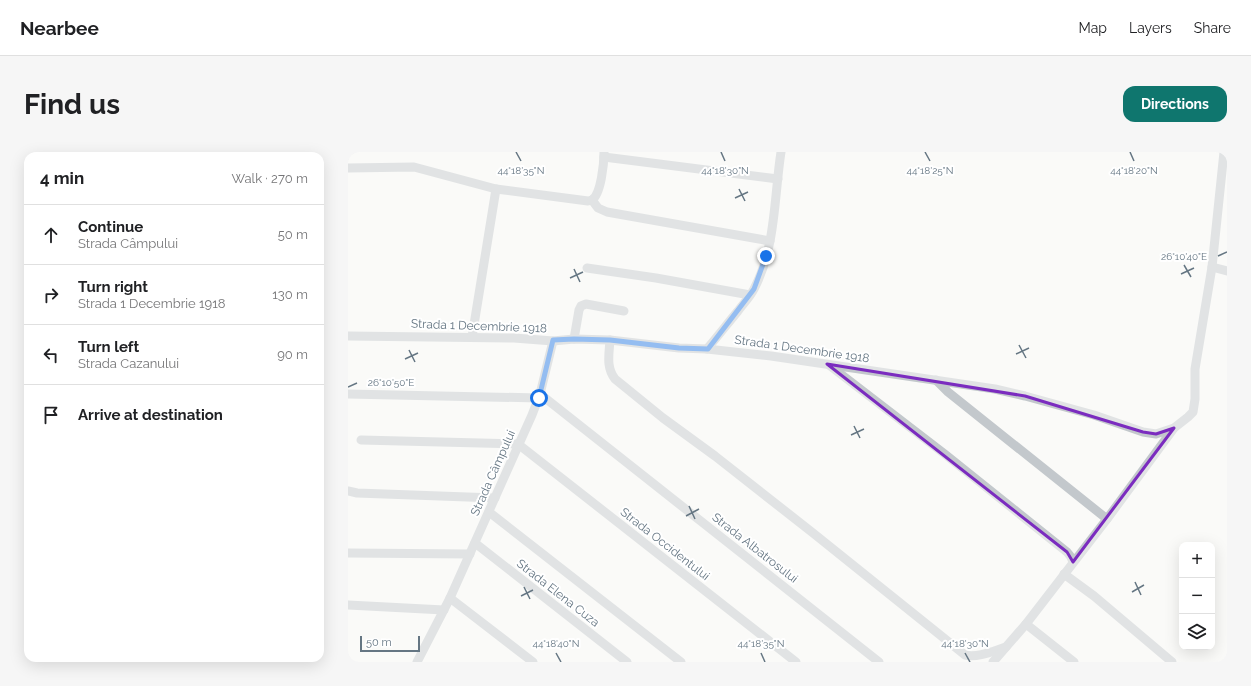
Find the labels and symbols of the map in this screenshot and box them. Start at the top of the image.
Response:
text: 44°18'35"N [498,165,544,176]
text: 44°18'30"N [701,165,749,176]
text: 44°18'25"N [907,165,953,176]
text: 44°18'20"N [1110,165,1158,176]
route end [757,247,775,265]
text: 26°10'40"E [1161,251,1207,262]
street label: Strada 1 Decembrie 1918 [411,317,547,335]
street label: Strada 1 Decembrie 1918 [734,333,870,365]
text: 26°10'50"E [368,377,414,388]
route start [530,389,548,407]
street label: Strada Câmpului [468,428,518,518]
street label: Strada Occidentului [618,505,712,583]
street label: Strada Albatrosului [709,510,801,586]
street label: Strada Elena Cuza [514,556,602,630]
scale bar [360,634,420,653]
text: 44°18'40"N [532,638,580,649]
text: 44°18'35"N [738,638,784,649]
text: 44°18'30"N [941,638,989,649]

